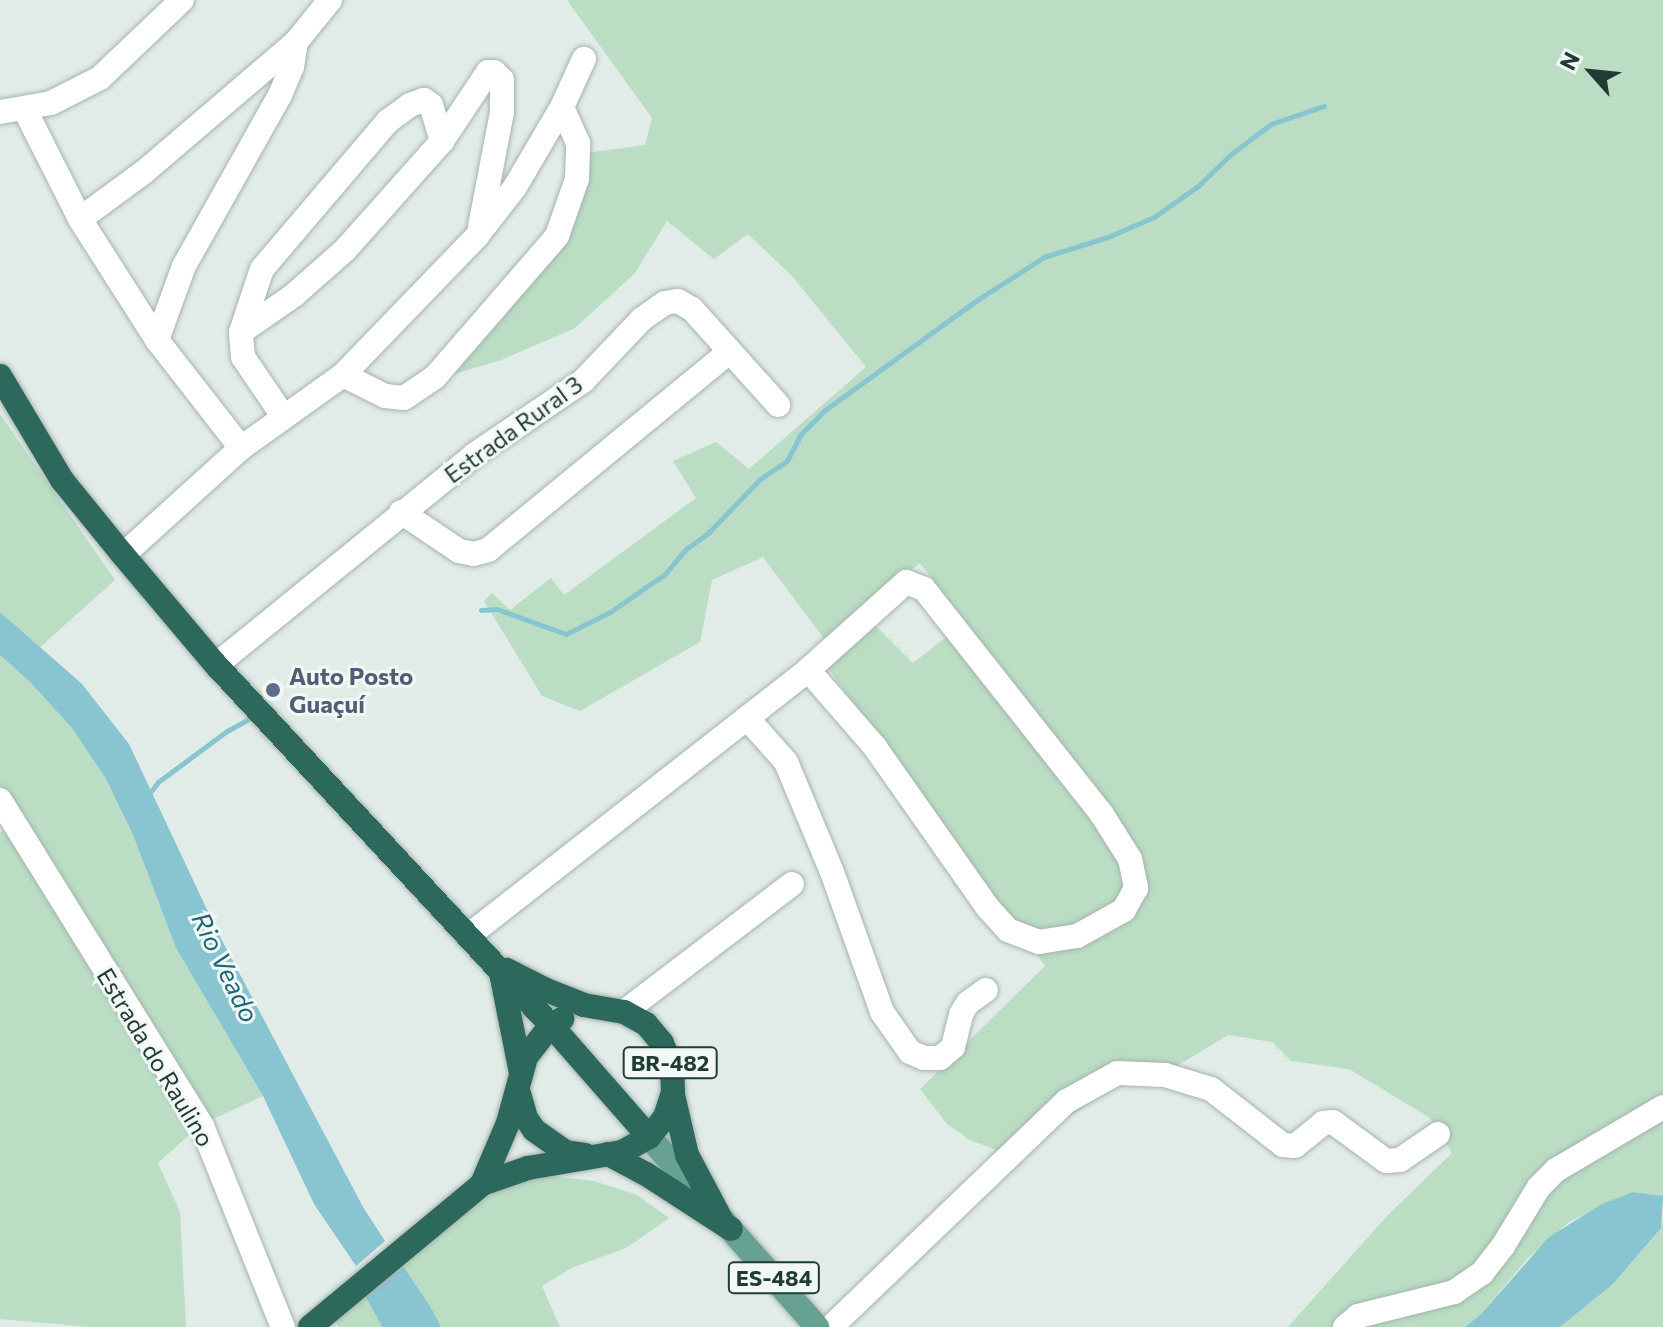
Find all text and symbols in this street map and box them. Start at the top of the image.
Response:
north arrow [1551,32,1631,112]
text: N [1553,47,1585,74]
street label: Estrada Rural 3 [438,369,588,489]
place label: Auto Posto Guaçuí [289,662,413,718]
marker: Auto Posto Guaçuí [264,681,282,699]
water label: Rio Veado [186,907,266,1027]
street label: Estrada do Raulino [91,963,221,1151]
road number: BR-482 [622,1045,718,1081]
road number: ES-484 [726,1260,822,1296]

